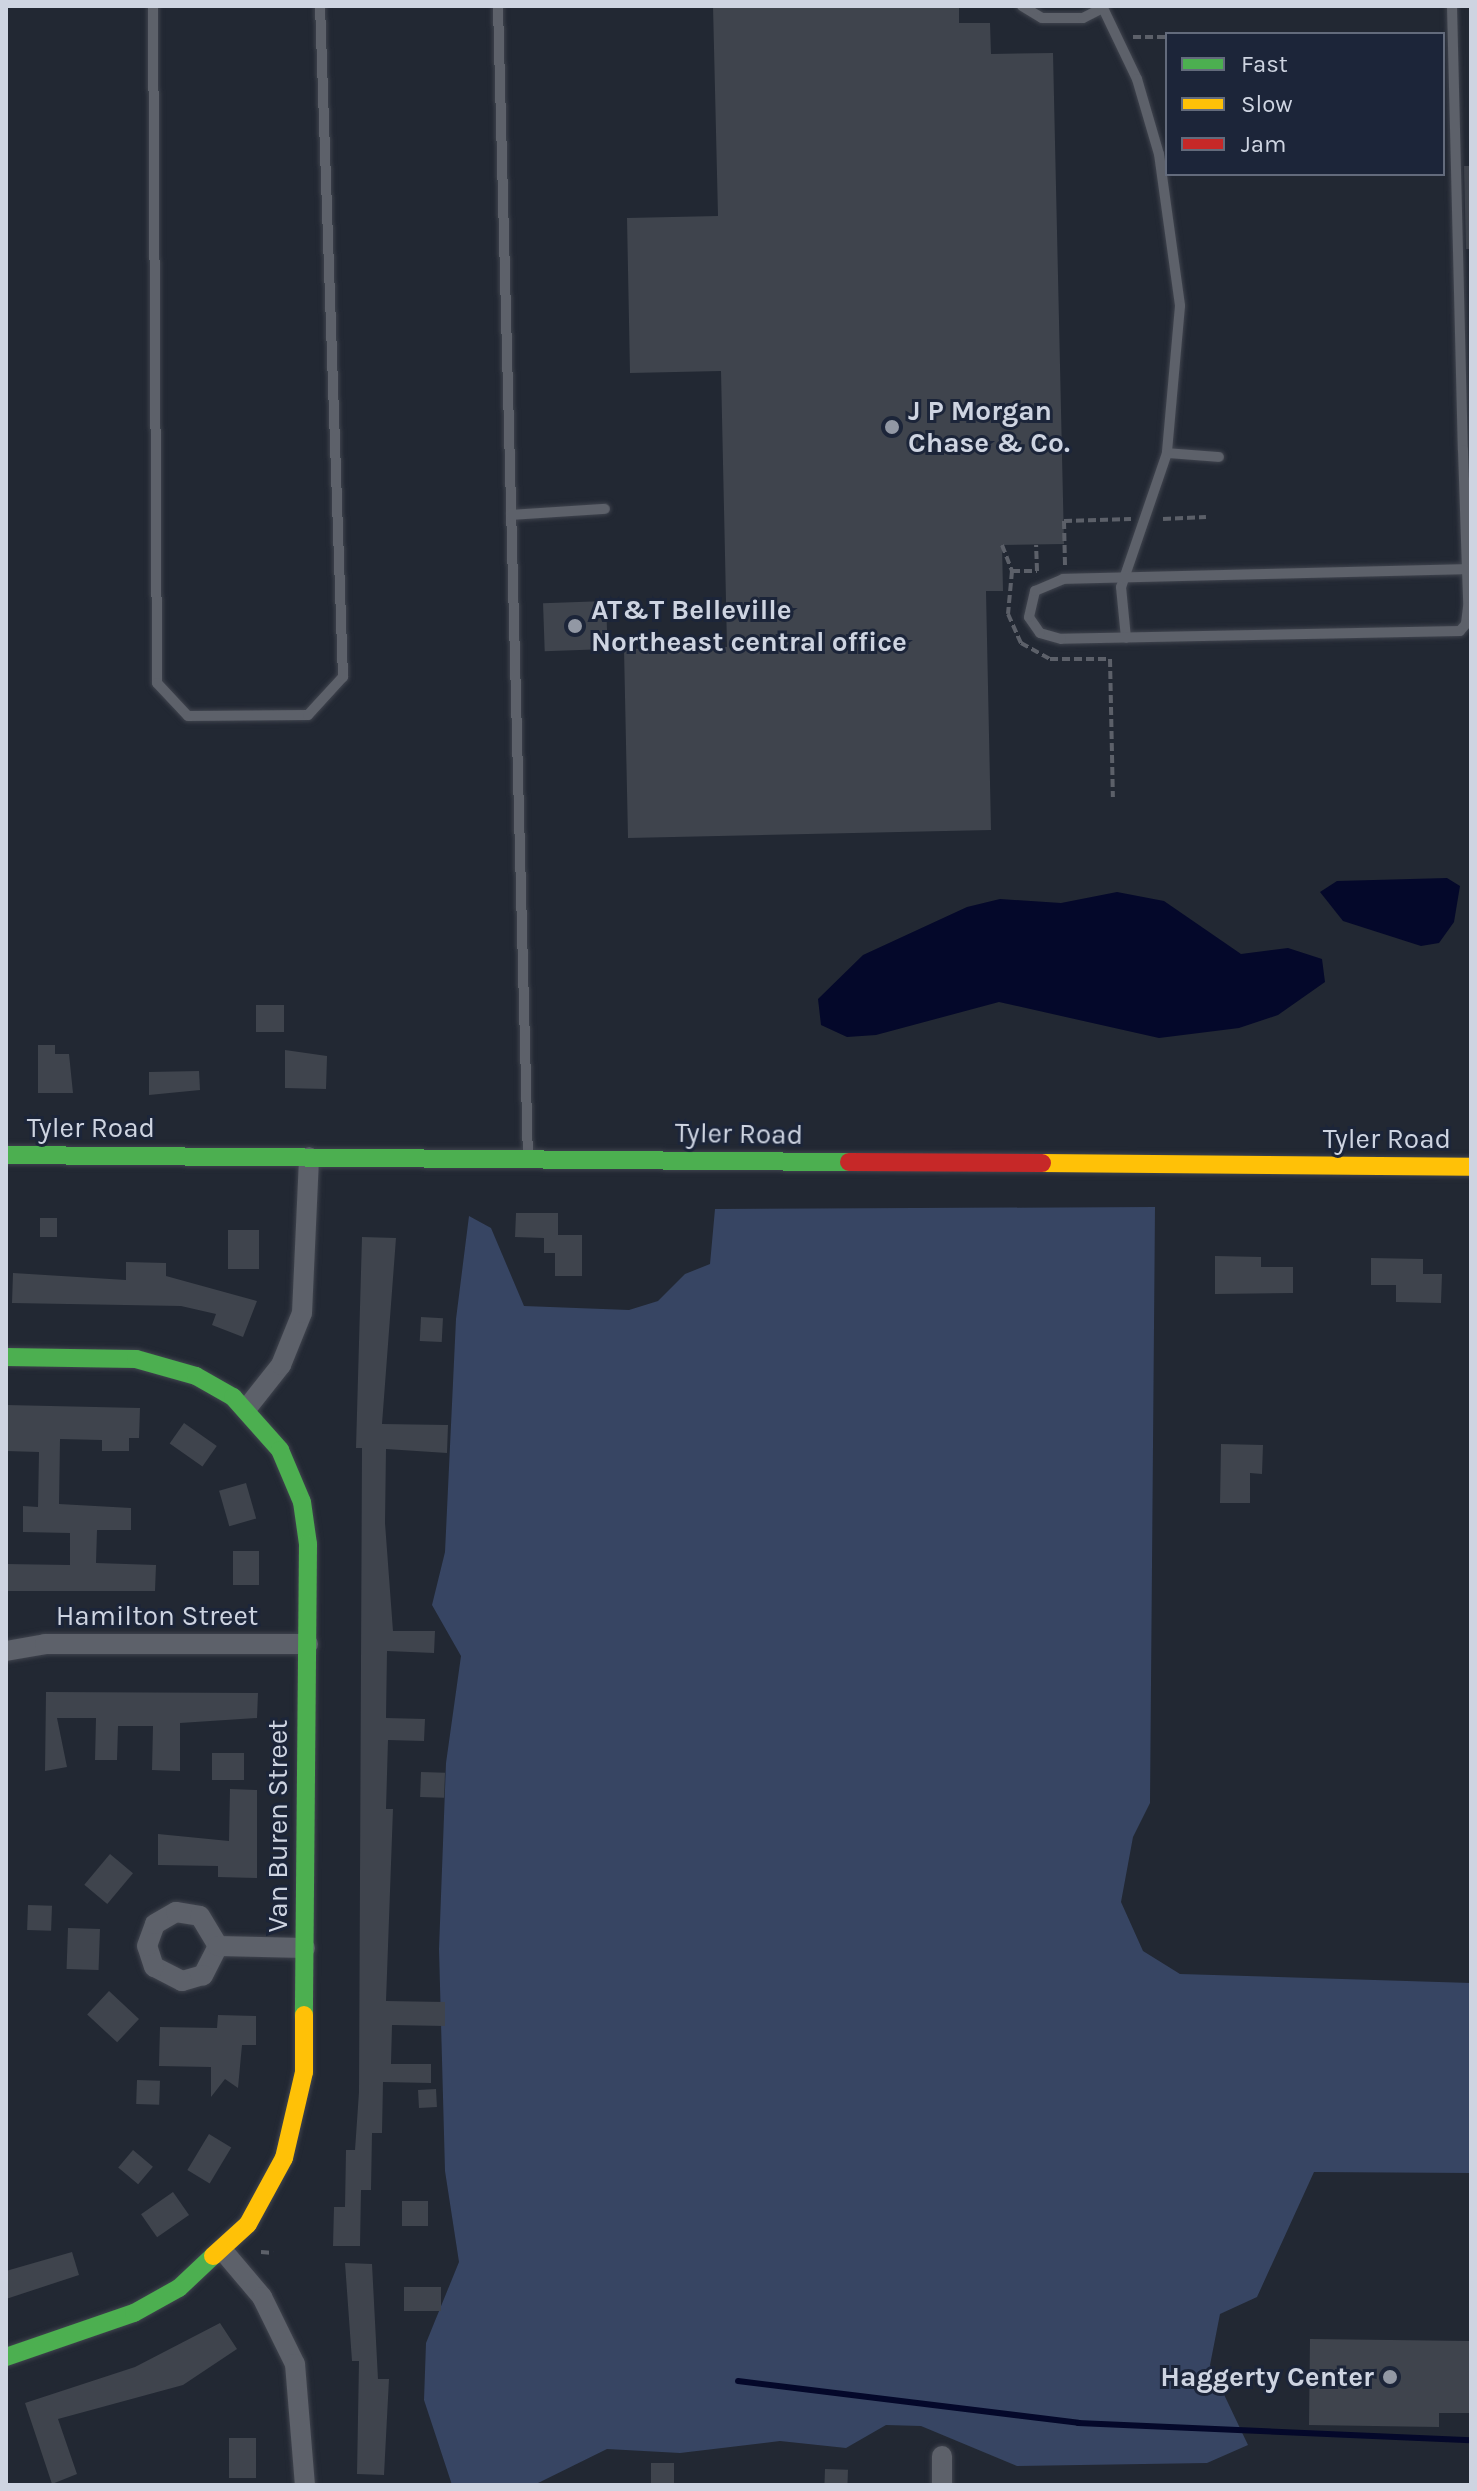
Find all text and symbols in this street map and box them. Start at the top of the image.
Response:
legend [1165,32,1445,176]
text: Fast [1241,50,1288,78]
text: Slow [1241,90,1293,118]
text: Jam [1241,130,1286,158]
place label: J P Morgan Chase & Co. [908,394,1070,460]
marker: J P Morgan Chase & Co. [883,418,901,436]
place label: AT&T Belleville Northeast central office [591,593,907,659]
marker: AT&T Belleville Northeast central office [566,617,584,635]
street label: Tyler Road [27,1111,155,1145]
street label: Tyler Road [675,1116,803,1152]
street label: Tyler Road [1323,1122,1451,1156]
street label: Hamilton Street [56,1599,258,1633]
street label: Van Buren Street [261,1719,295,1933]
place label: Haggerty Center [1160,2360,1374,2394]
marker: Haggerty Center [1381,2368,1399,2386]

